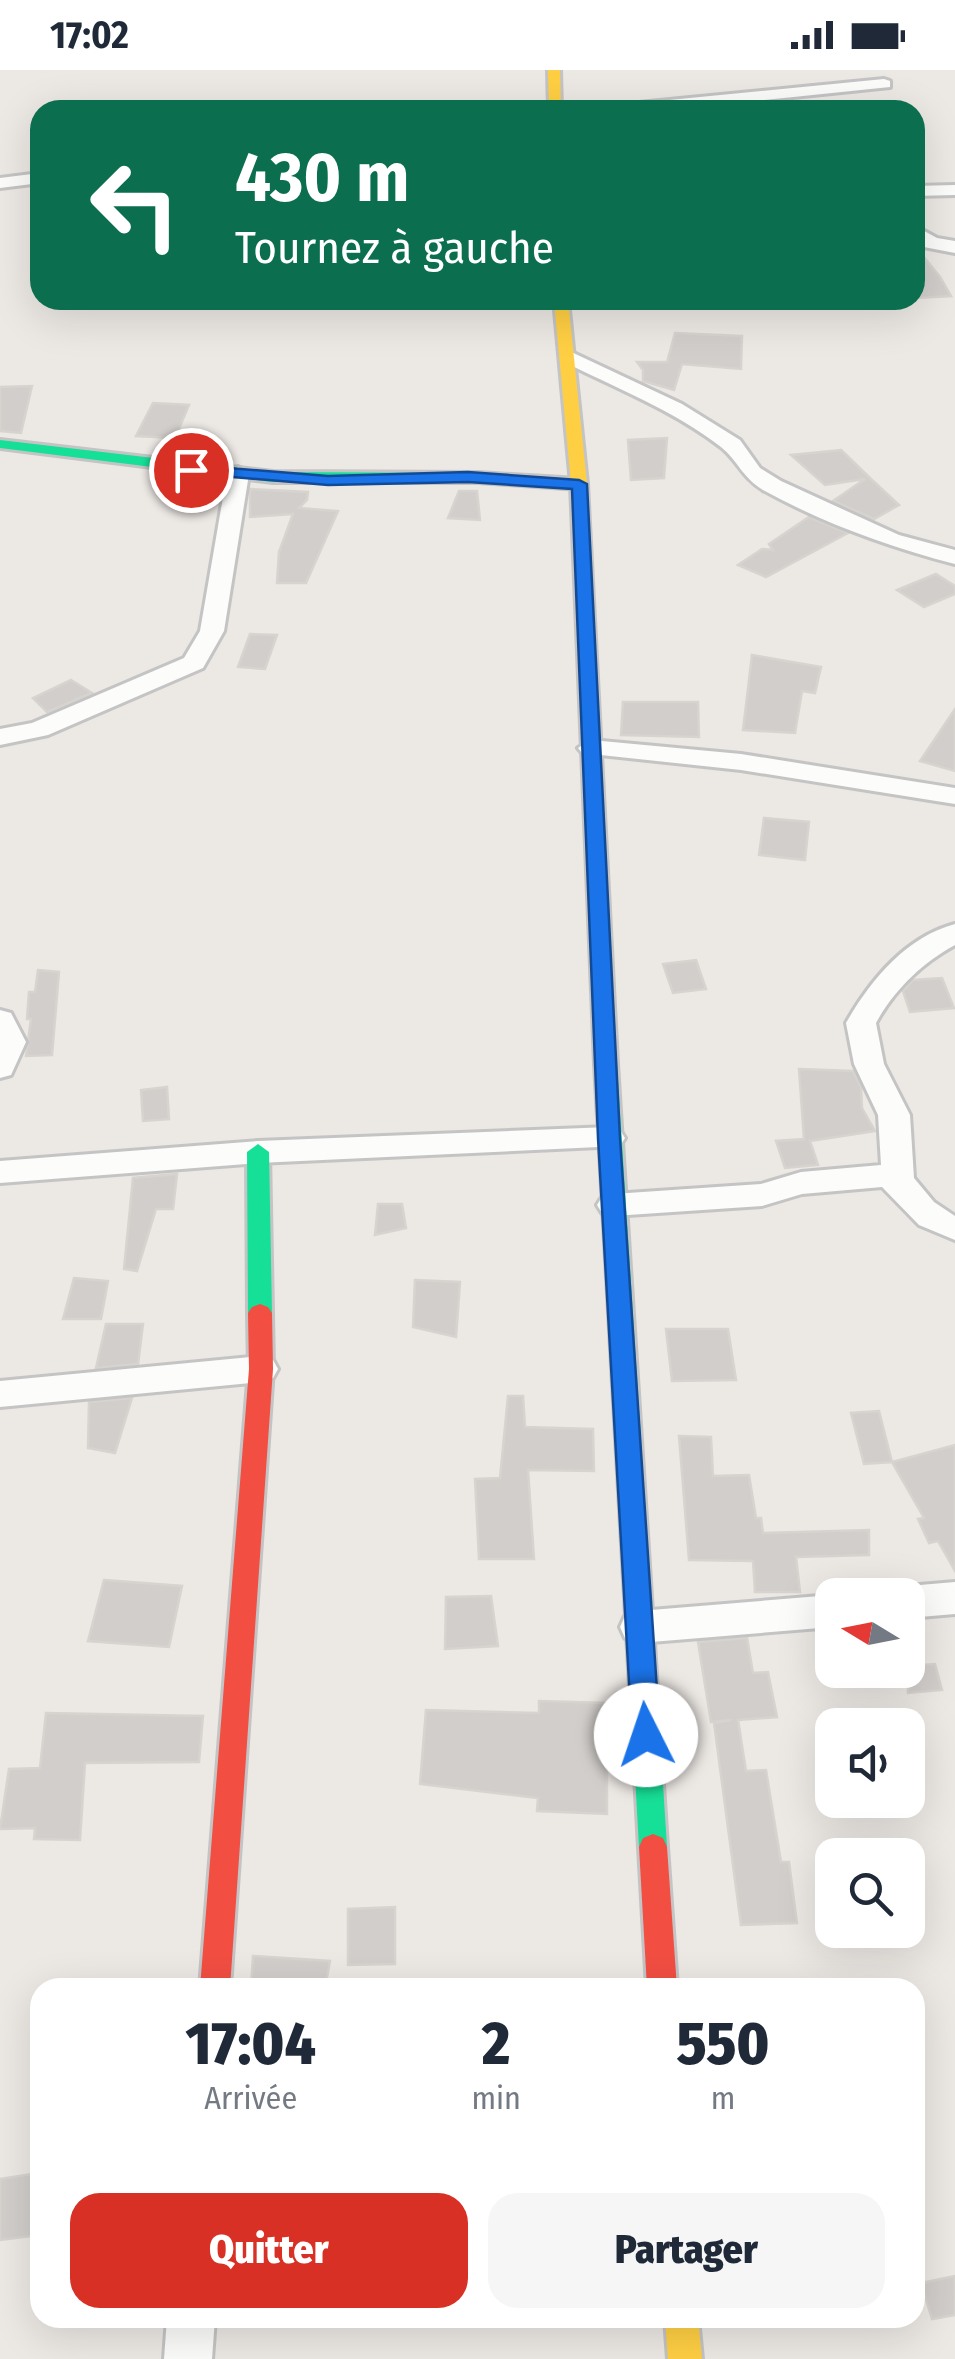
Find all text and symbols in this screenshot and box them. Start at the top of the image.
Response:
text: 17:02 [50,12,129,58]
text: 430 m [235,136,410,220]
icon: left [70,140,200,270]
text: Tournez à gauche [235,221,554,275]
pin [149,428,234,513]
icon: arrive [164,443,219,498]
north arrow [815,1578,925,1688]
map controls [815,1578,925,1948]
position arrow [594,1683,698,1787]
button: sound [815,1708,925,1818]
button: search [815,1838,925,1948]
text: 17:04 [185,2008,316,2080]
text: 2 [482,2008,510,2080]
text: 550 [676,2008,770,2080]
text: Arrivée [204,2079,297,2117]
text: min [471,2079,521,2117]
text: m [711,2079,735,2117]
button: Quitter [70,2193,468,2308]
button: Partager [488,2193,885,2308]

